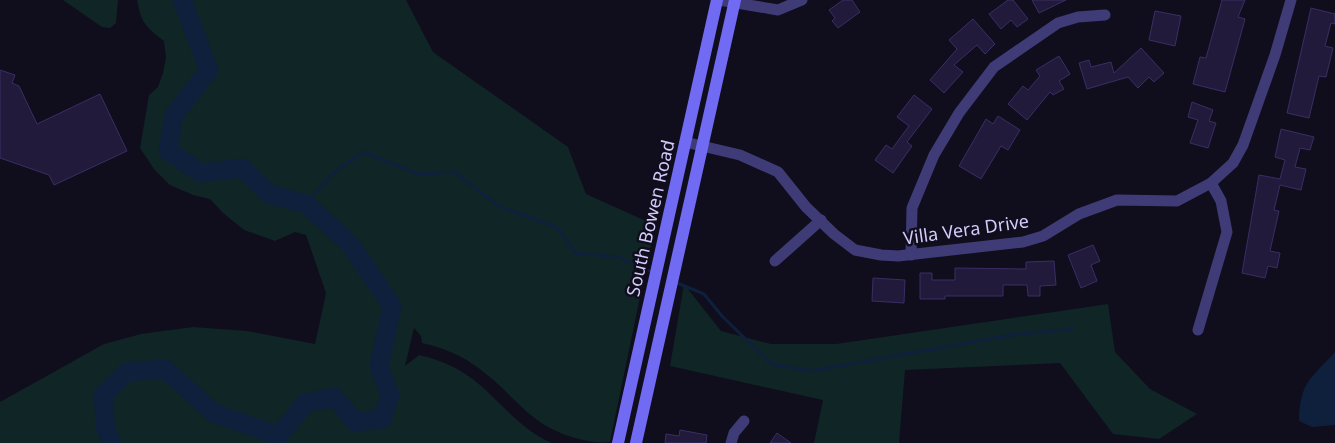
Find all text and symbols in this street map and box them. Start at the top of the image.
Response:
street label: South Bowen Road [620,137,680,299]
street label: Villa Vera Drive [902,208,1030,250]

